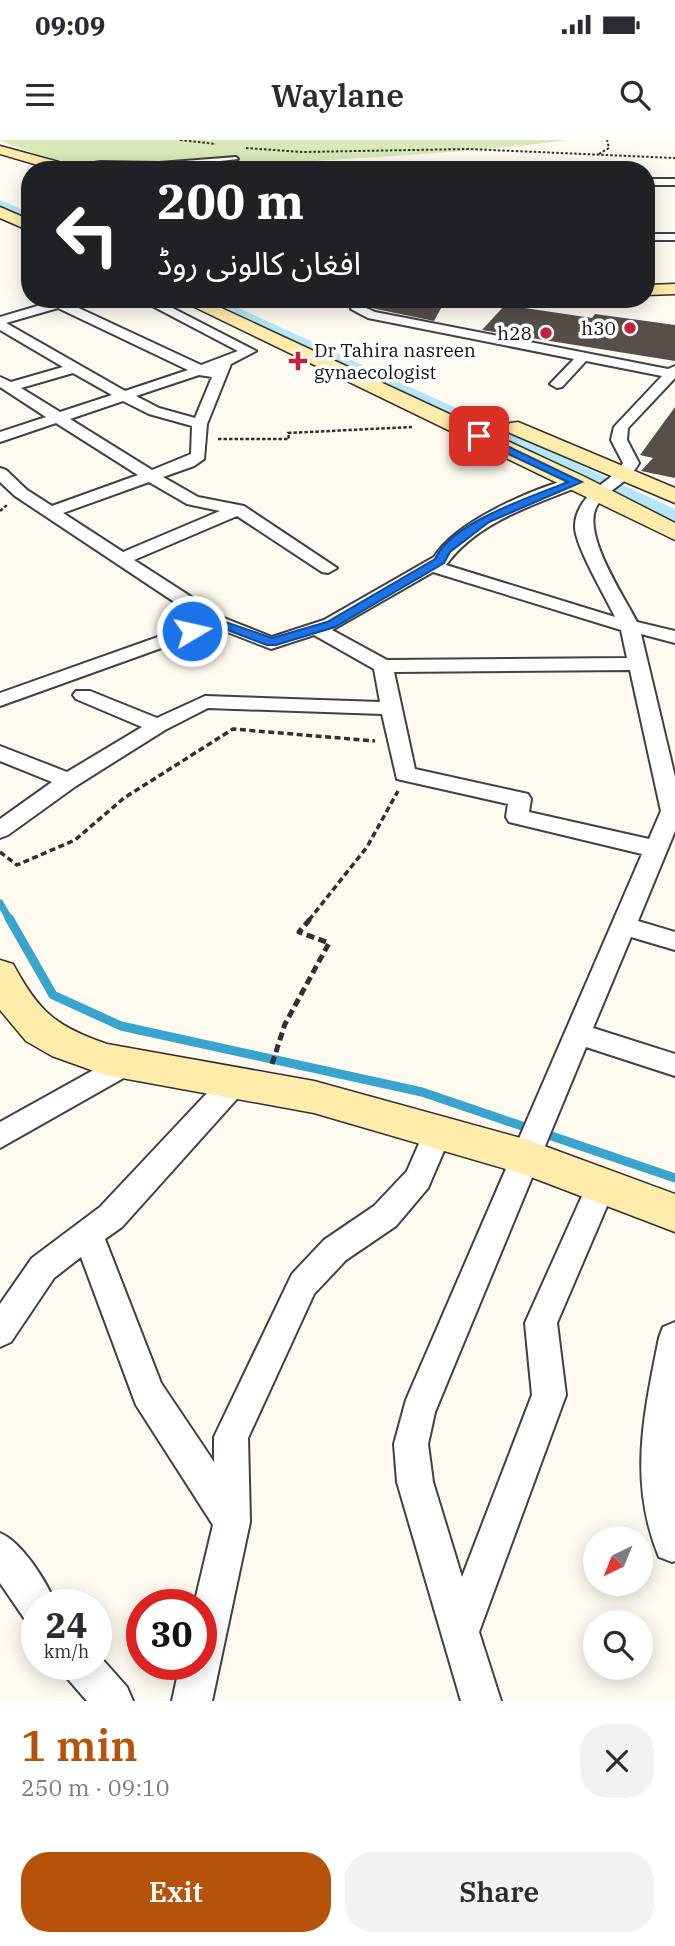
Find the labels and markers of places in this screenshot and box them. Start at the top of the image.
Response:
place label: h30 [581,316,616,340]
marker: h30 [622,320,638,336]
place label: h28 [497,321,532,345]
marker: h28 [538,325,554,341]
place label: Dr Tahira nasreen gynaecologist [314,338,476,384]
marker: Dr Tahira nasreen gynaecologist [288,351,308,371]
pin [449,406,509,466]

